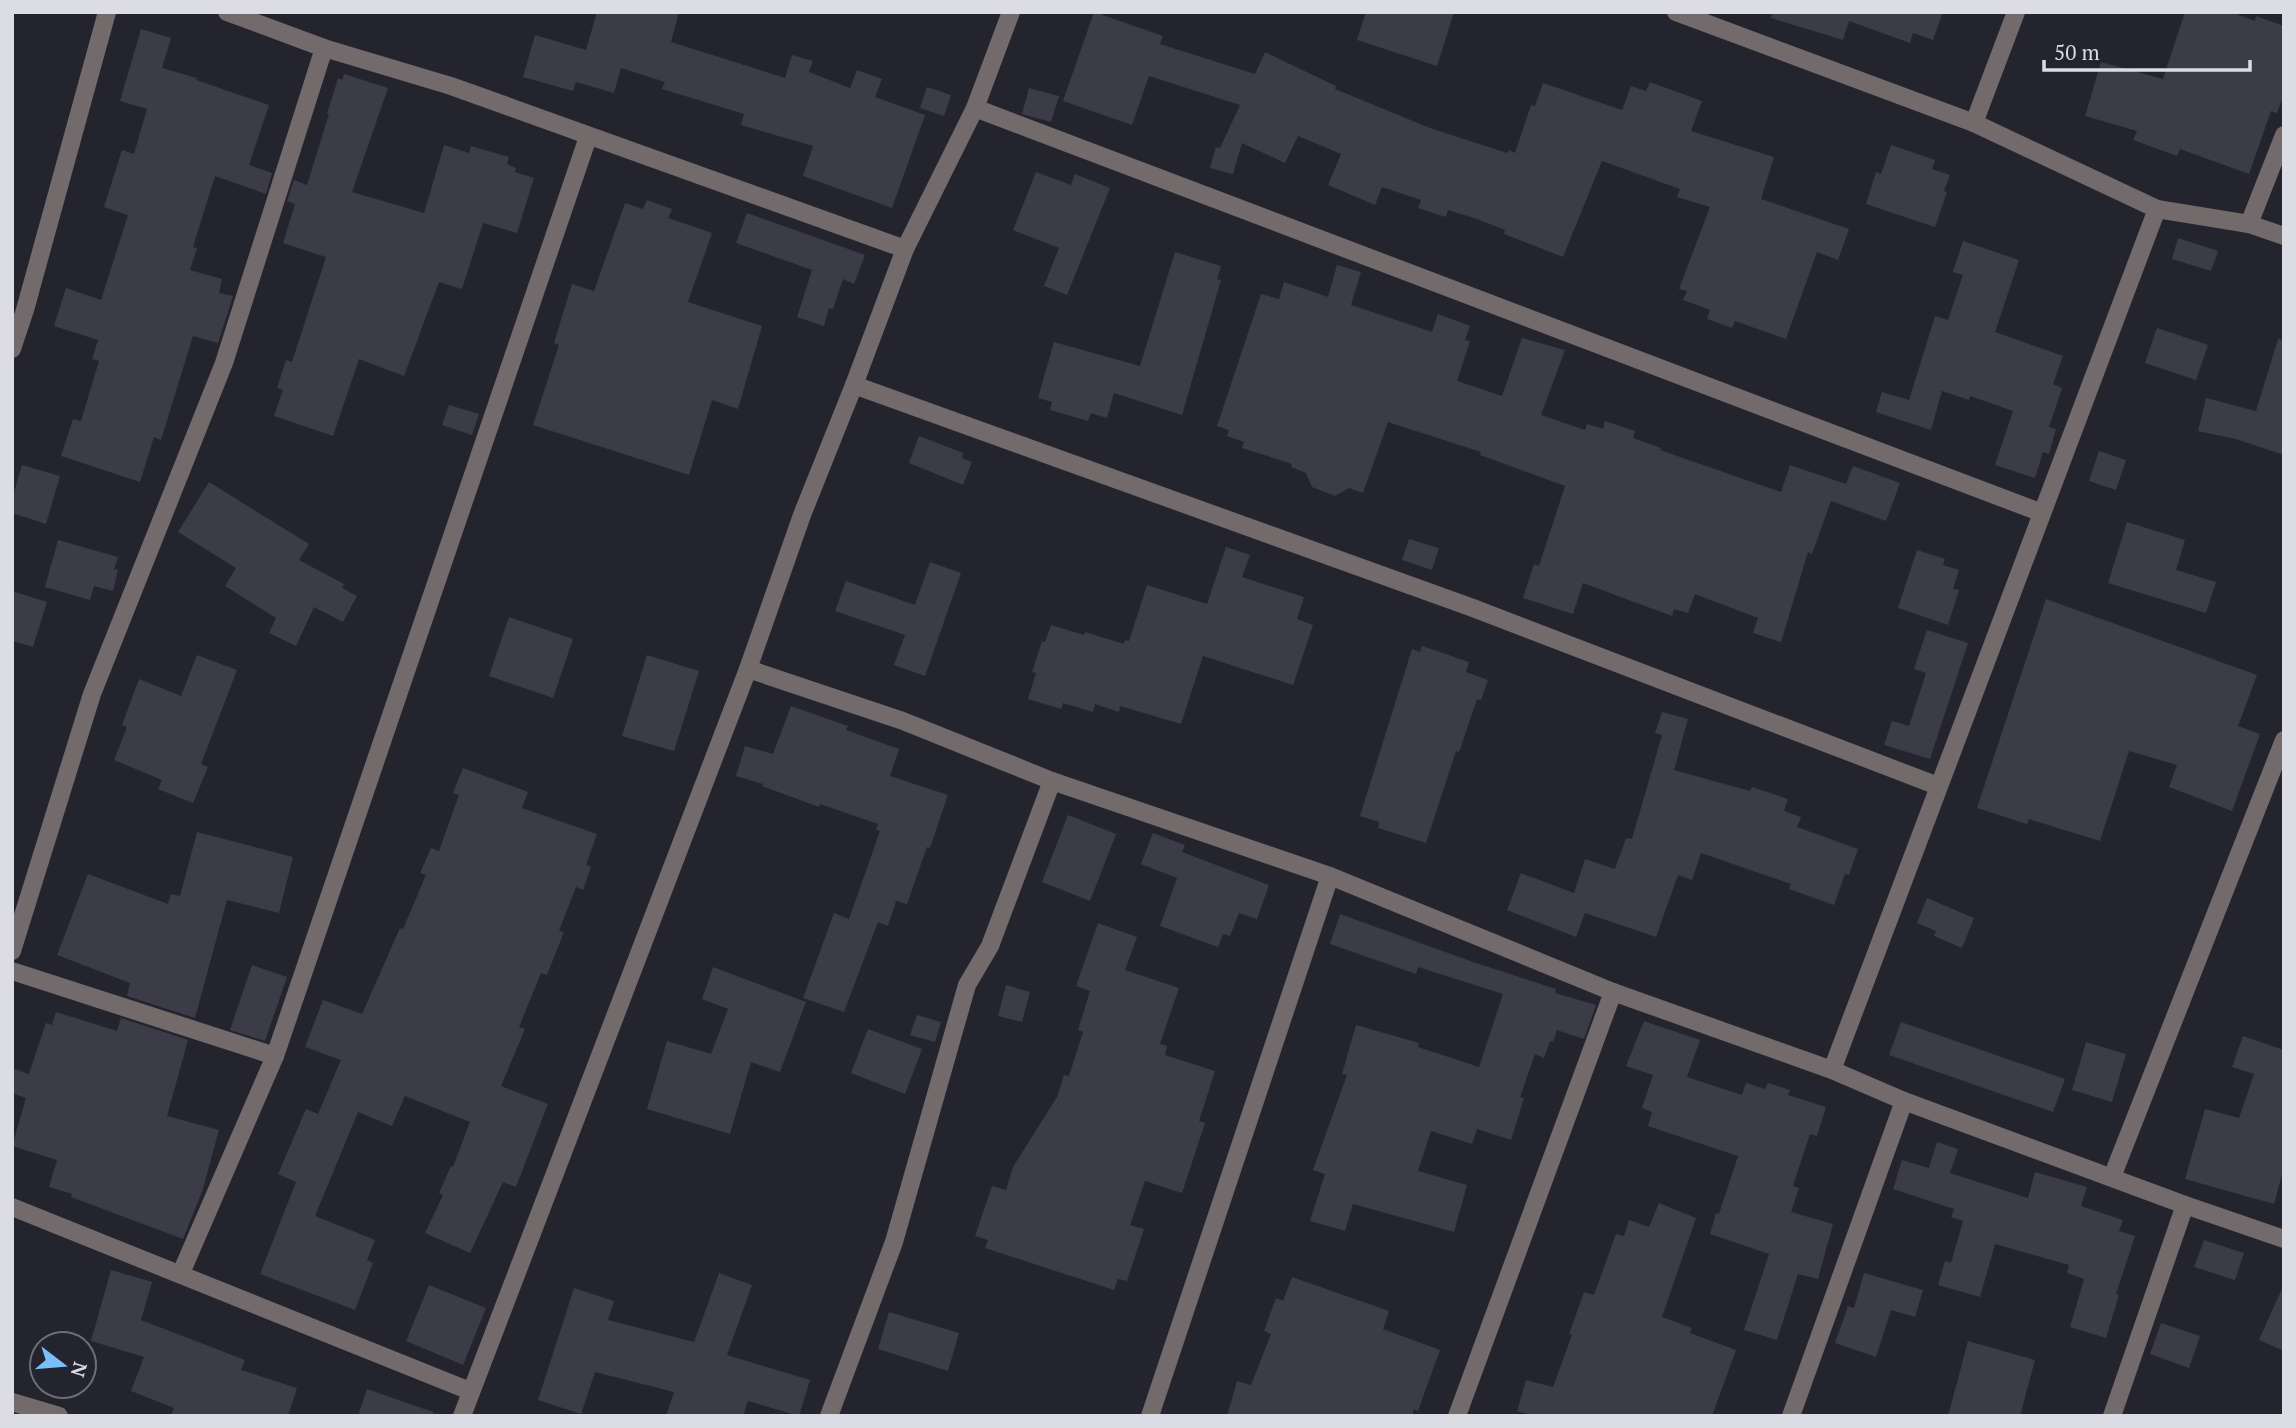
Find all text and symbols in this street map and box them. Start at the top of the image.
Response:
scale bar [2044,28,2250,72]
text: 50 m [2054,38,2100,66]
north arrow [28,1330,98,1400]
text: N [66,1359,94,1381]

